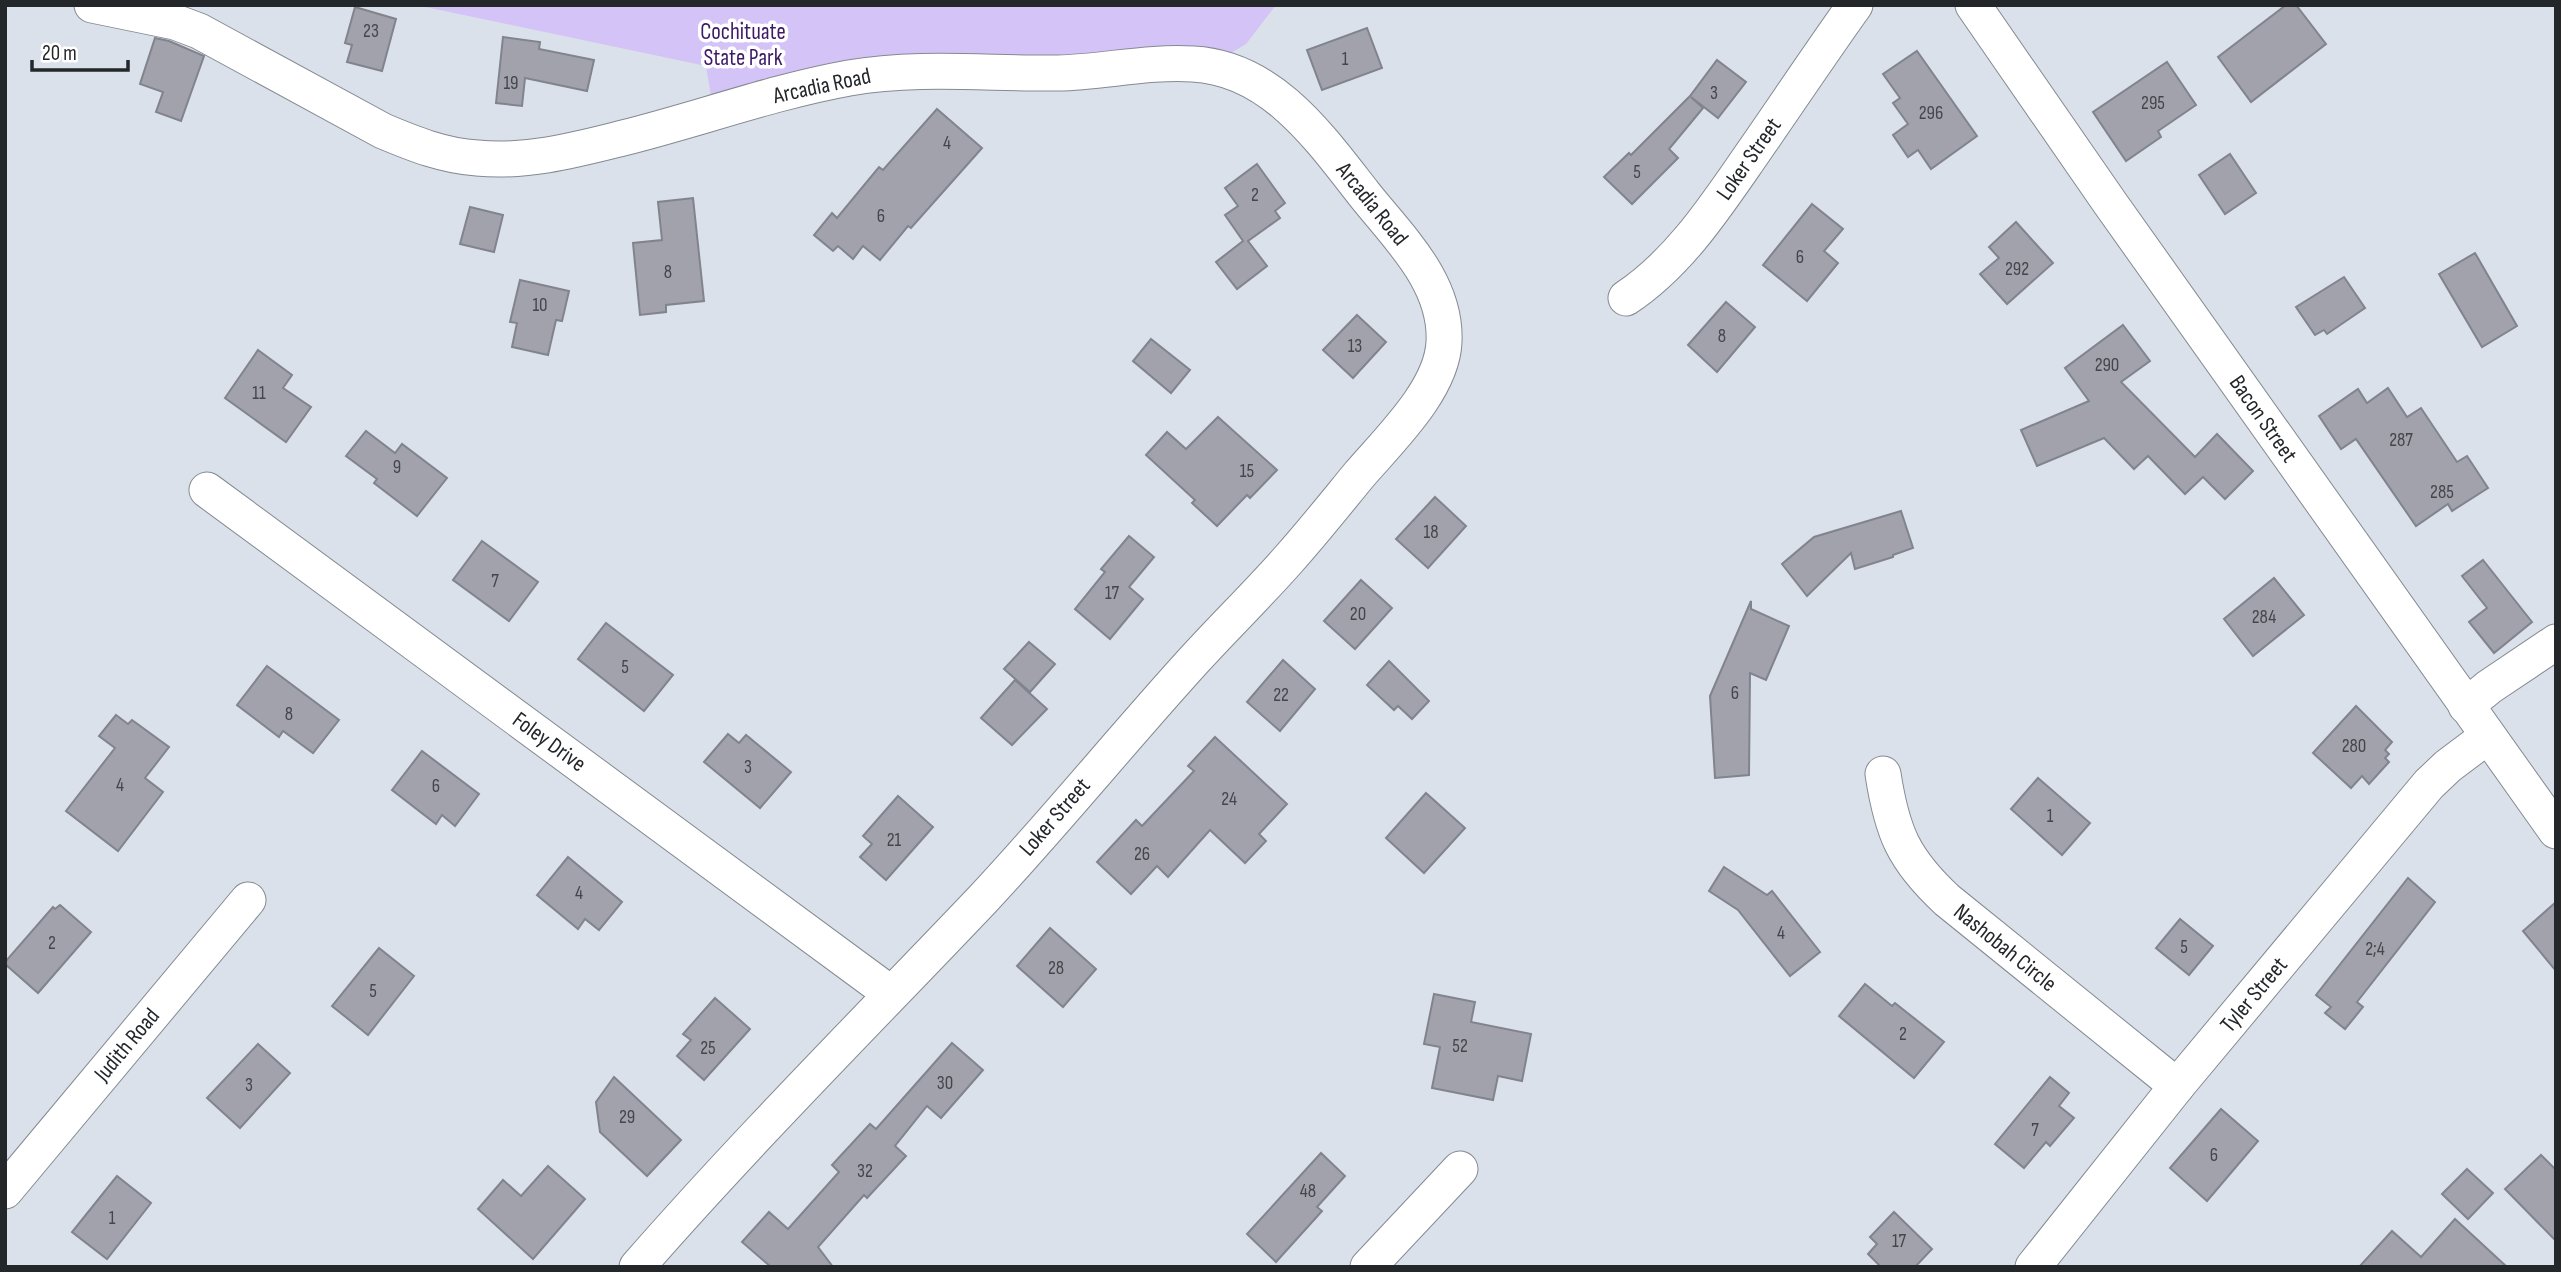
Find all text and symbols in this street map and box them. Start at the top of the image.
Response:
park label: Cochituate State Park [700,18,786,72]
house number: 23 [363,20,379,43]
scale bar [32,28,128,72]
text: 20 m [42,41,77,66]
house number: 1 [1342,48,1349,71]
street label: Arcadia Road [770,62,873,110]
house number: 19 [503,72,519,95]
house number: 3 [1710,82,1718,105]
house number: 295 [2141,92,2165,115]
house number: 296 [1919,102,1943,125]
street label: Loker Street [1710,112,1788,206]
house number: 4 [943,132,951,155]
street label: Arcadia Road [1329,156,1414,251]
house number: 5 [1633,161,1641,184]
house number: 2 [1251,184,1259,207]
house number: 6 [877,205,885,228]
house number: 6 [1796,246,1804,269]
house number: 292 [2005,258,2029,281]
house number: 8 [664,261,672,284]
house number: 10 [532,294,548,317]
house number: 8 [1718,325,1726,348]
house number: 13 [1348,335,1362,358]
house number: 290 [2095,354,2119,377]
street label: Bacon Street [2223,370,2303,468]
house number: 11 [252,382,266,405]
house number: 287 [2389,429,2413,452]
house number: 9 [393,456,401,479]
house number: 15 [1240,460,1254,483]
house number: 285 [2430,481,2454,504]
house number: 18 [1424,521,1438,544]
house number: 7 [491,570,499,593]
house number: 17 [1105,582,1120,605]
house number: 20 [1350,603,1366,626]
house number: 284 [2252,606,2276,629]
house number: 5 [621,656,629,679]
house number: 6 [1731,682,1739,705]
house number: 22 [1273,684,1289,707]
house number: 8 [285,703,293,726]
street label: Foley Drive [507,706,591,778]
house number: 280 [2342,735,2366,758]
house number: 3 [744,756,752,779]
street label: Loker Street [1014,772,1096,862]
house number: 4 [116,774,124,797]
house number: 6 [432,775,440,798]
house number: 24 [1221,788,1237,811]
house number: 1 [2047,805,2054,828]
house number: 21 [887,829,902,852]
house number: 26 [1134,843,1150,866]
house number: 4 [575,882,583,905]
street label: Nashobah Circle [1948,898,2062,998]
house number: 4 [1777,922,1785,945]
house number: 2 [48,932,56,955]
house number: 5 [2180,936,2188,959]
house number: 2;4 [2365,938,2385,961]
street label: Tyler Street [2214,952,2294,1038]
house number: 28 [1048,957,1064,980]
house number: 5 [369,980,377,1003]
street label: Judith Road [88,1003,166,1088]
house number: 2 [1899,1023,1907,1046]
house number: 52 [1452,1035,1468,1058]
house number: 25 [700,1037,716,1060]
house number: 30 [937,1072,953,1095]
house number: 3 [245,1074,253,1097]
house number: 29 [619,1106,635,1129]
house number: 7 [2031,1119,2039,1142]
house number: 6 [2210,1144,2218,1167]
house number: 32 [857,1160,873,1183]
house number: 48 [1300,1180,1316,1203]
house number: 1 [109,1207,116,1230]
house number: 17 [1892,1230,1907,1253]

